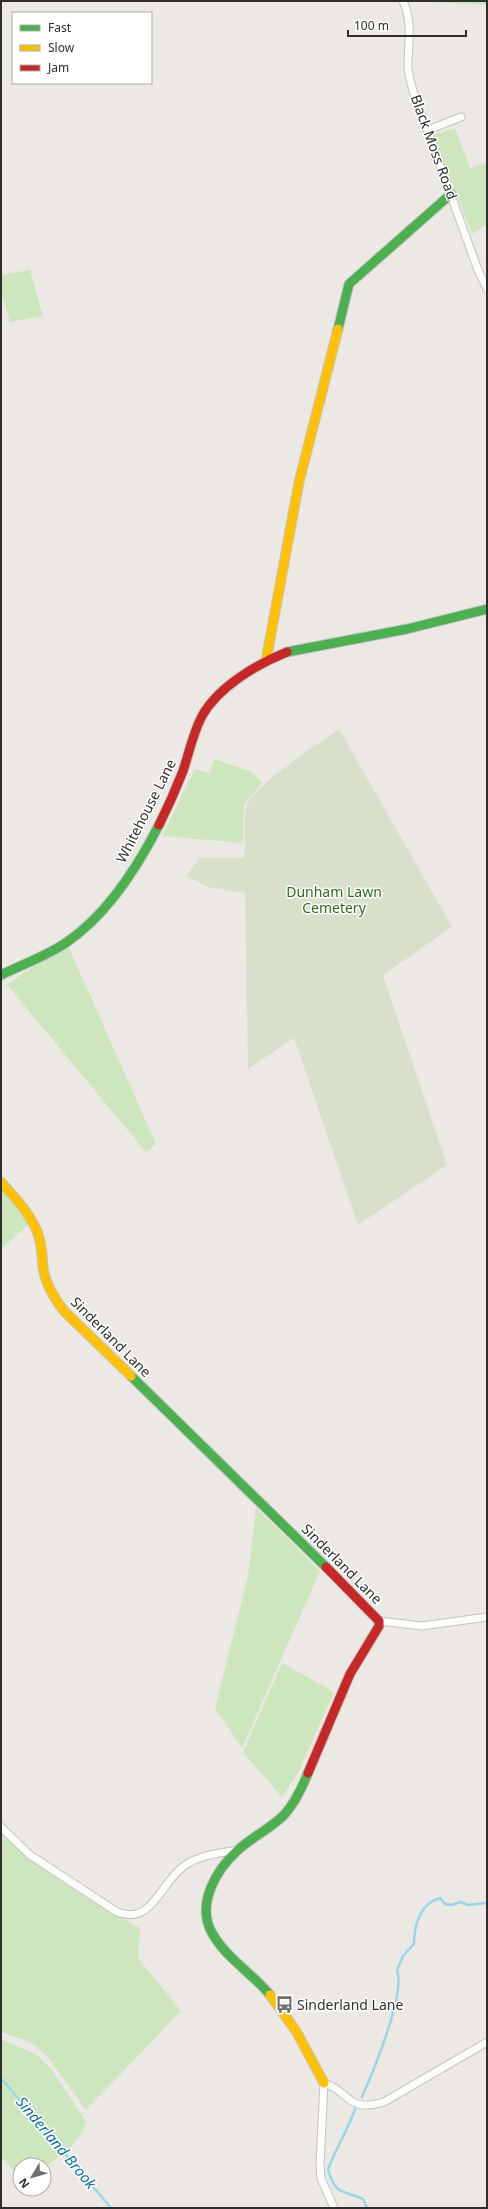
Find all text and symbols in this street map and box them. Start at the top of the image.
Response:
legend [12,12,152,84]
scale bar [348,12,466,38]
text: 100 m [354,17,389,34]
text: Fast [48,19,72,36]
text: Slow [48,39,75,56]
text: Jam [47,59,69,76]
street label: Black Moss Road [407,92,462,202]
street label: Whitehouse Lane [111,756,180,866]
park label: Dunham Lawn Cemetery [286,882,382,917]
street label: Sinderland Lane [67,1292,156,1381]
street label: Sinderland Lane [298,1519,387,1608]
bus stop icon: Sinderland Lane [274,1995,294,2015]
place label: Sinderland Lane [297,1995,403,2014]
water label: Sinderland Brook [12,2092,102,2193]
north arrow [12,2157,52,2197]
text: N [15,2175,32,2192]

